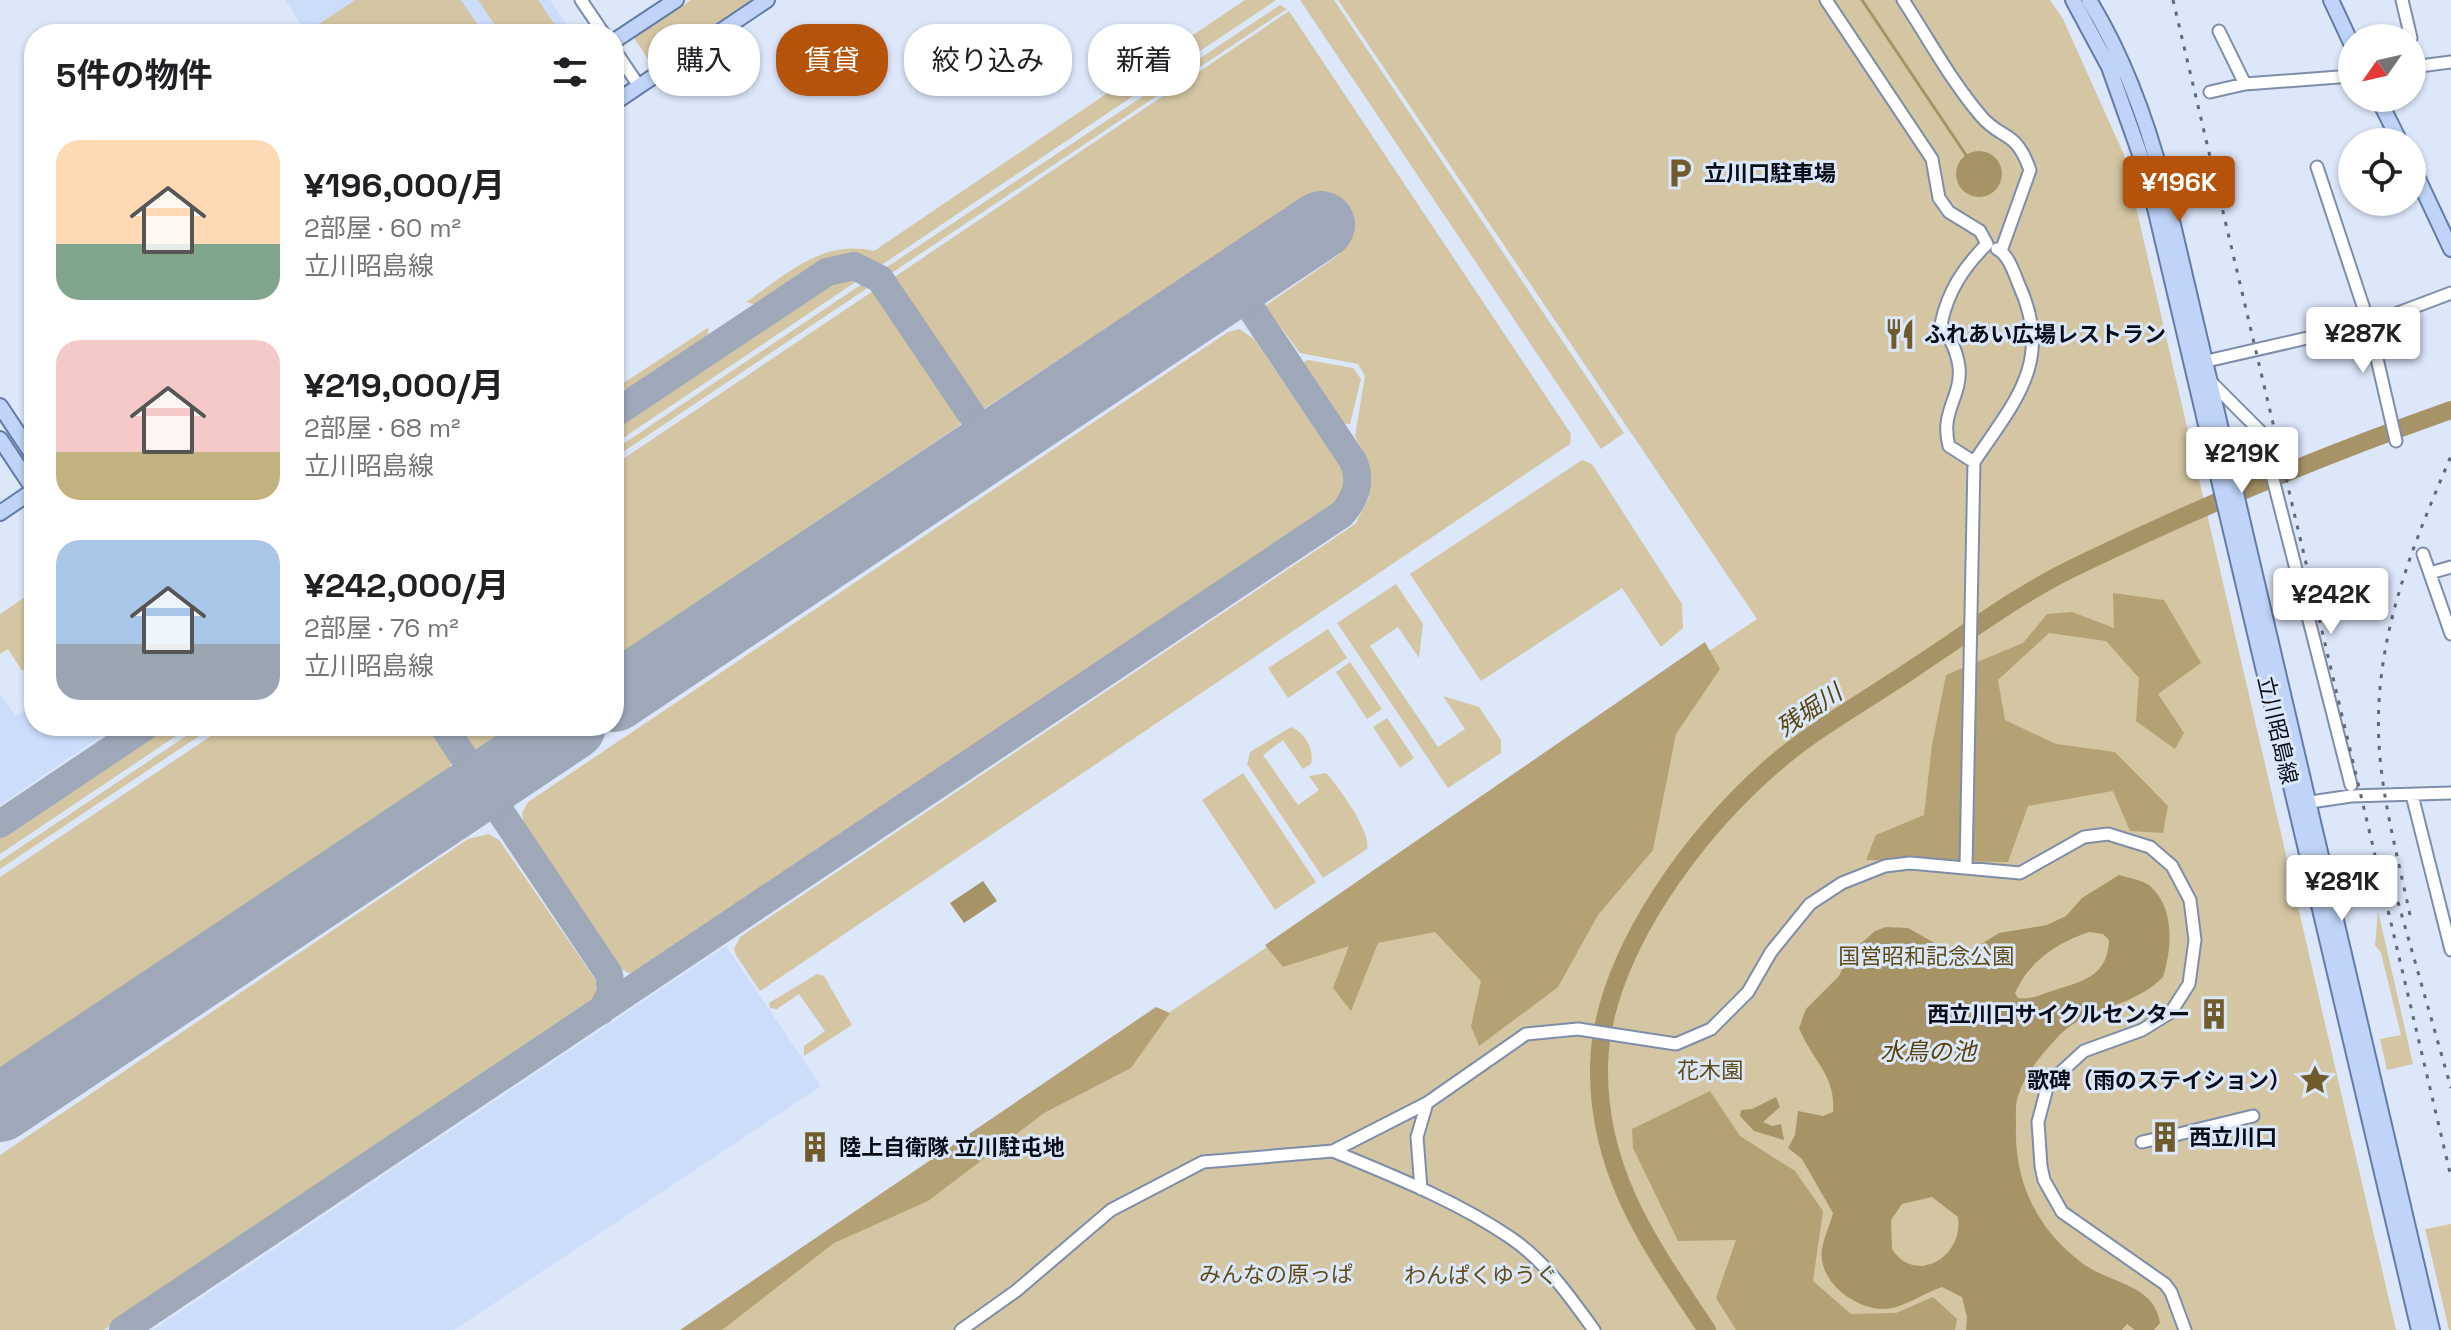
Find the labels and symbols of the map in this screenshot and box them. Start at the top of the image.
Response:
north arrow [2338,24,2426,112]
parking icon: 立川口駐車場 [1663,156,1697,190]
pin: ¥196K [2123,156,2235,224]
place label: 立川口駐車場 [1704,159,1836,187]
pin: ¥287K [2307,307,2419,375]
restaurant icon: ふれあい広場レストラン [1883,317,1917,351]
place label: ふれあい広場レストラン [1924,320,2166,348]
pin: ¥219K [2186,427,2298,495]
pin: ¥242K [2275,568,2387,636]
street label: 立川昭島線 [2252,673,2304,787]
water label: 残堀川 [1770,675,1850,743]
pin: ¥281K [2286,855,2398,923]
park label: 国営昭和記念公園 [1838,942,2014,970]
building icon: 西立川口サイクルセンター [2197,997,2231,1031]
place label: 西立川口サイクルセンター [1927,1000,2190,1028]
water label: 水鳥の池 [1880,1036,1978,1067]
park label: 花木園 [1677,1056,1743,1084]
place icon: 歌碑（雨のステイション） [2298,1063,2332,1097]
place label: 歌碑（雨のステイション） [2027,1066,2291,1094]
building icon: 西立川口 [2148,1120,2182,1154]
place label: 西立川口 [2189,1123,2277,1151]
building icon: 陸上自衛隊 立川駐屯地 [798,1130,832,1164]
place label: 陸上自衛隊 立川駐屯地 [839,1133,1065,1161]
park label: みんなの原っぱ [1199,1260,1353,1288]
park label: わんぱくゆうぐ [1404,1261,1558,1289]

